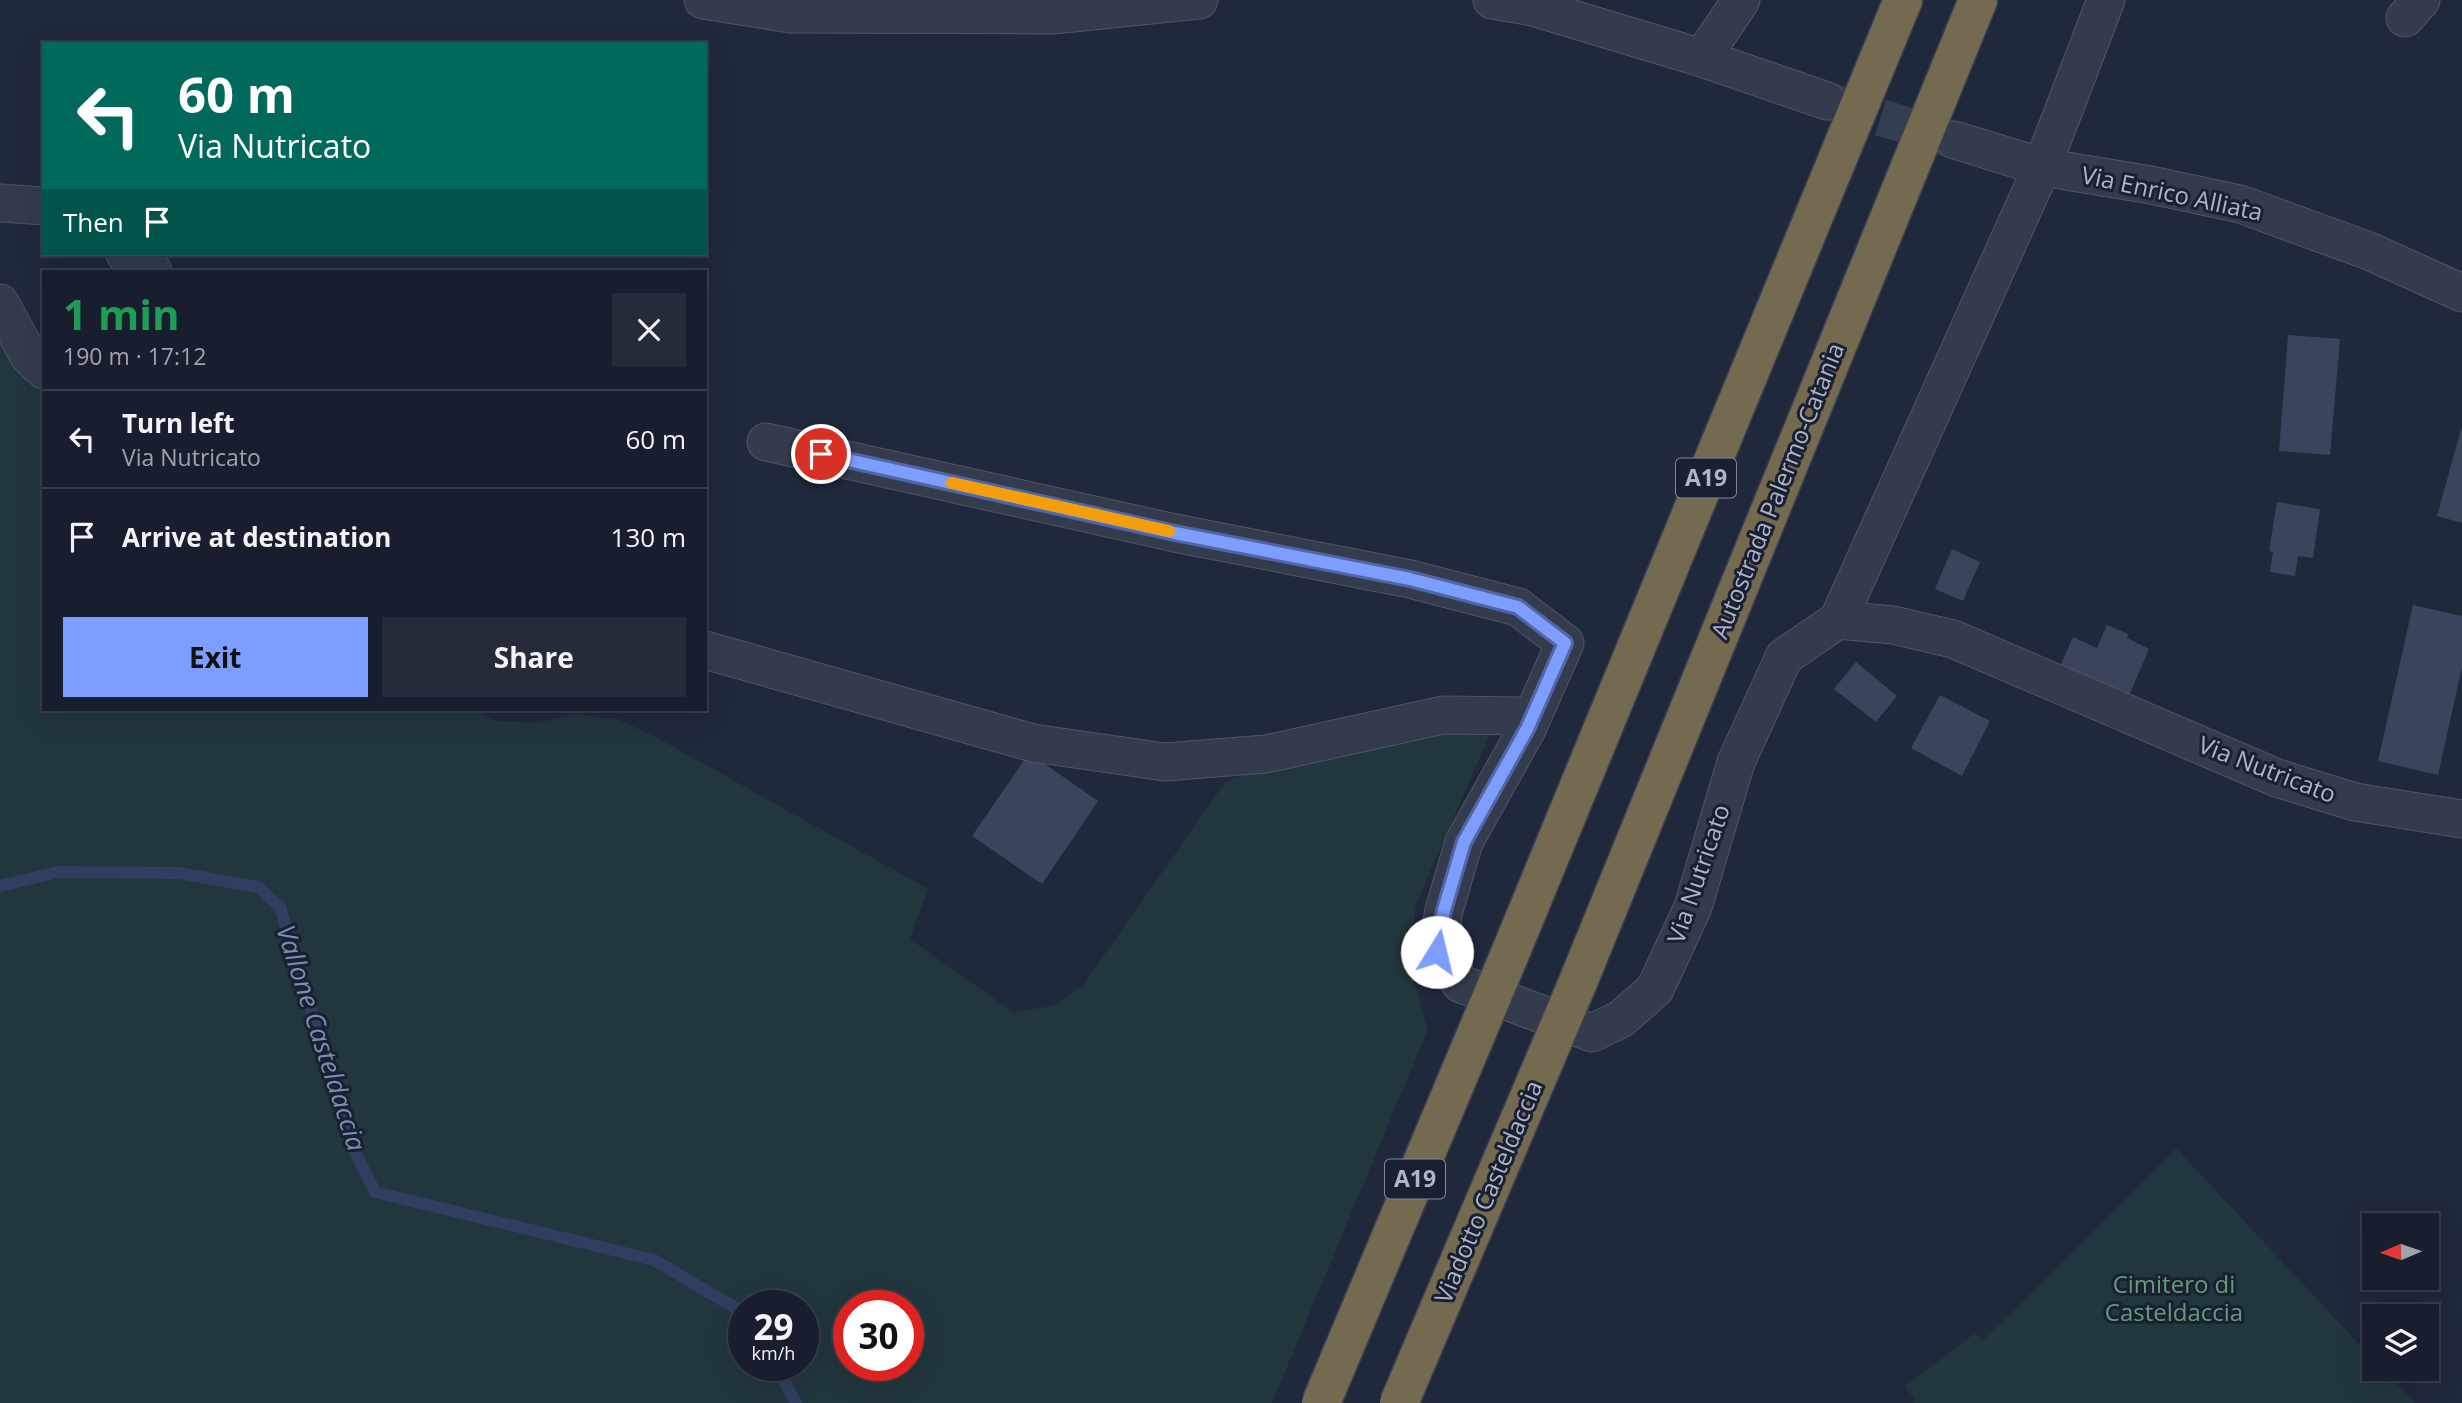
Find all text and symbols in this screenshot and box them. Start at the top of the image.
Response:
text: 60 m [178,61,295,127]
icon: left [63,70,154,161]
text: Via Nutricato [178,124,371,167]
street label: Via Enrico Alliata [2079,157,2266,228]
icon: arrive [138,203,176,241]
text: Then [63,204,124,240]
text: 1 min [63,285,180,342]
button: close [612,293,686,367]
street label: Autostrada Palermo-Catania [1702,338,1851,643]
text: 190 m · 17:12 [63,340,206,372]
text: Turn left [122,405,234,441]
icon: left [63,420,101,458]
text: 60 m [625,421,686,457]
pin [791,424,851,484]
icon: arrive [802,435,840,473]
text: Via Nutricato [122,441,261,473]
road number: A19 [1676,458,1736,498]
icon: arrive [63,518,101,556]
text: Arrive at destination [122,519,391,555]
text: 130 m [611,519,686,555]
button: Exit [63,617,368,697]
button: Share [382,617,686,697]
street label: Via Nutricato [2194,727,2341,810]
street label: Via Nutricato [1658,800,1737,947]
position arrow [1400,915,1474,989]
water label: Vallone Casteldaccia [268,920,376,1155]
street label: Viadotto Casteldaccia [1426,1075,1549,1308]
road number: A19 [1385,1160,1445,1198]
north arrow [2362,1213,2440,1290]
map controls [2362,1213,2439,1381]
park label: Cimitero di Casteldaccia [2105,1267,2243,1328]
speed limit sign: 30 [833,1290,924,1381]
text: 29 [753,1303,794,1350]
button: layers [2362,1304,2439,1381]
text: km/h [752,1341,795,1365]

